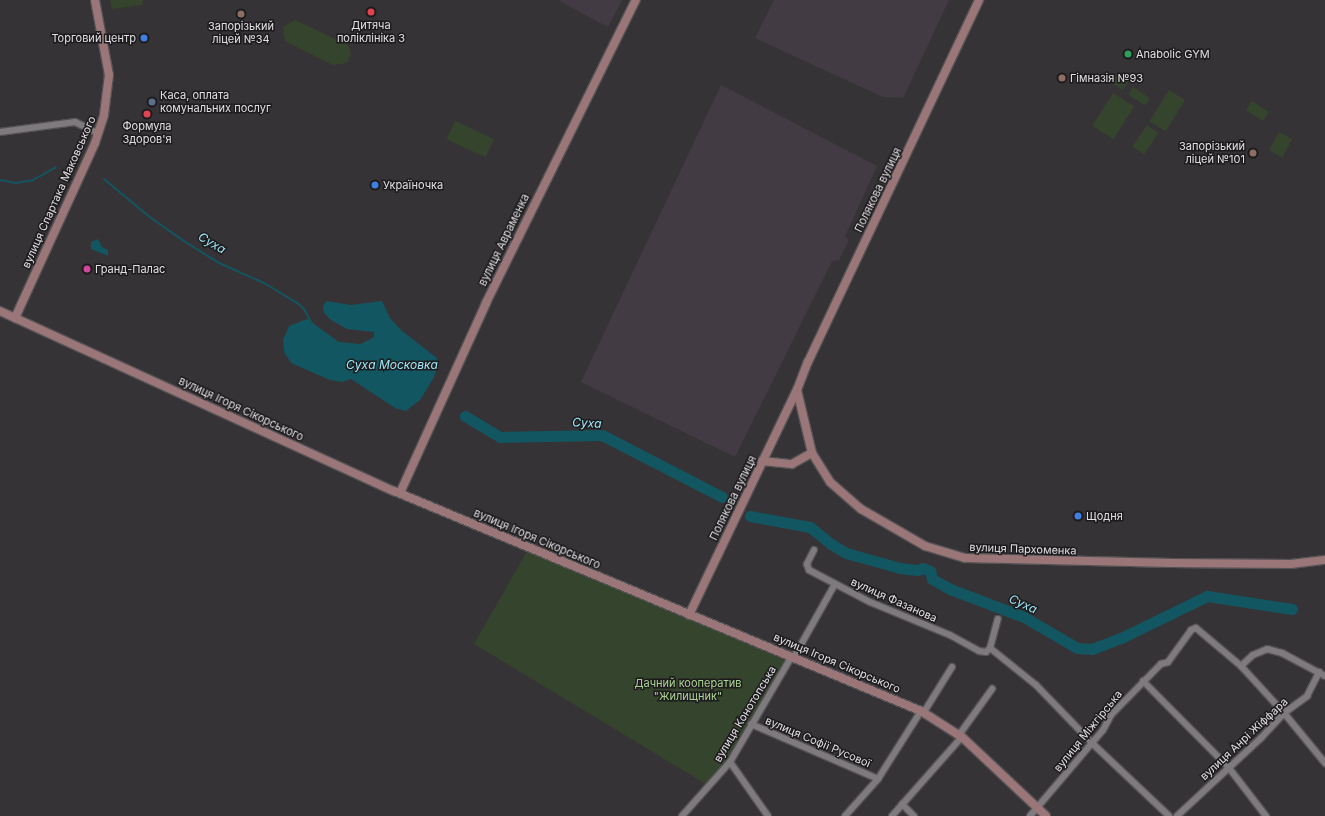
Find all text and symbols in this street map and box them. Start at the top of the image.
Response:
marker: Дитяча поліклініка 3 [365,6,377,18]
marker: Запорізький ліцей №34 [236,9,246,19]
place label: Дитяча поліклініка 3 [337,19,405,45]
place label: Запорізький ліцей №34 [208,20,274,46]
place label: Торговий центр [51,31,136,45]
marker: Торговий центр [139,33,149,43]
place label: Anabolic GYM [1136,47,1210,61]
marker: Anabolic GYM [1123,49,1133,59]
place label: Гімназія №93 [1070,71,1143,85]
marker: Гімназія №93 [1057,73,1067,83]
place label: Каса, оплата комунальних послуг [160,89,271,115]
marker: Каса, оплата комунальних послуг [147,97,157,107]
marker: Формула Здоров'я [142,109,152,119]
street label: вулиця Спартака Маковського [19,114,99,270]
place label: Формула Здоров'я [122,120,172,146]
place label: Запорізький ліцей №101 [1179,140,1245,166]
street label: Полякова вулиця [852,146,904,234]
marker: Запорізький ліцей №101 [1248,148,1258,158]
place label: Україночка [383,178,443,192]
marker: Україночка [370,180,380,190]
street label: вулиця Авраменка [476,192,532,288]
water label: Суха [196,229,228,257]
place label: Гранд-Палас [95,262,165,276]
marker: Гранд-Палас [82,264,92,274]
water label: Суха Московка [346,358,438,372]
street label: вулиця Ігоря Сікорського [176,374,306,444]
water label: Суха [572,415,602,431]
street label: Полякова вулиця [707,454,759,542]
street label: вулиця Ігоря Сікорського [472,506,602,572]
place label: Щодня [1086,509,1123,523]
marker: Щодня [1073,511,1083,521]
street label: вулиця Пархоменка [969,541,1077,557]
street label: вулиця Фазанова [849,575,939,625]
water label: Суха [1007,591,1039,617]
street label: вулиця Ігоря Сікорського [772,630,902,696]
street label: вулиця Конотопська [711,664,779,764]
park label: Дачний кооператив "Жилищник" [635,677,741,703]
street label: вулиця Міжгірська [1051,688,1125,774]
street label: вулиця Анрі Жіффара [1198,695,1290,783]
street label: вулиця Софії Русової [763,714,873,770]

